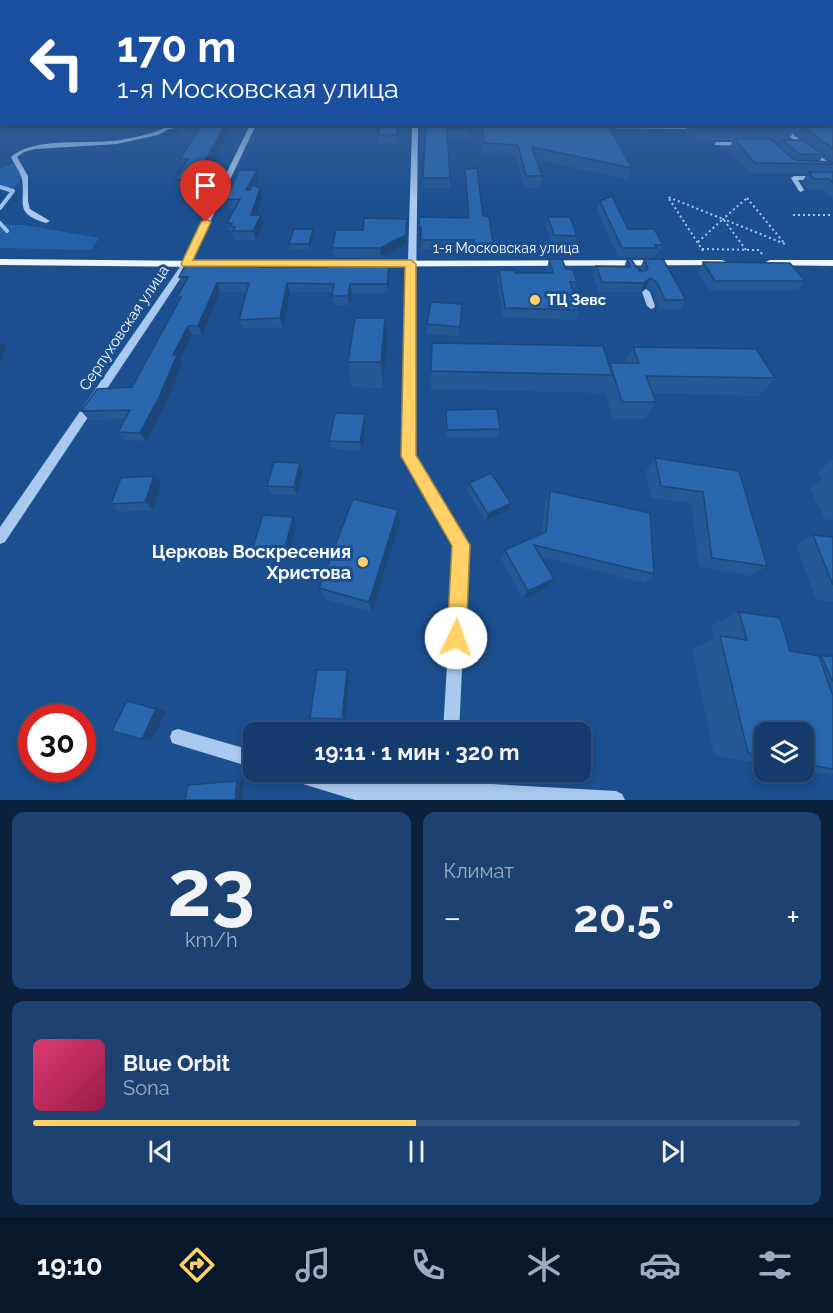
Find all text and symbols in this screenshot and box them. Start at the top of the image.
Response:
text: 170 m [117,23,236,72]
icon: left [18,24,96,102]
text: 1-я Московская улица [117,73,399,104]
pin [180,160,231,222]
icon: arrive [189,169,222,202]
street label: 1-я Московская улица [433,240,579,256]
street label: Серпуховская улица [75,262,173,394]
place label: ТЦ Зевс [547,291,607,309]
marker: ТЦ Зевс [528,293,542,307]
place label: Церковь Воскресения Христова [152,541,351,583]
marker: Церковь Воскресения Христова [356,555,370,569]
position arrow [424,606,488,670]
speed limit sign: 30 [18,704,96,782]
map controls [754,722,814,782]
button: layers [754,722,814,782]
text: 19:11 · 1 мин · 320 m [315,739,519,765]
text: 23 [167,843,255,934]
text: Климат [444,859,514,883]
text: 20.5° [573,890,674,943]
text: − [444,898,461,937]
text: + [786,898,800,937]
text: km/h [185,928,238,952]
text: Blue Orbit [123,1050,230,1076]
text: Sona [123,1076,170,1100]
icon: previous [144,1135,177,1168]
icon: pause [400,1135,433,1168]
icon: next [656,1135,689,1168]
icon: directions [176,1244,218,1286]
icon: music [292,1244,334,1286]
icon: phone [407,1244,449,1286]
icon: climate [523,1244,565,1286]
icon: car [639,1244,681,1286]
icon: filters [754,1244,796,1286]
text: 19:10 [37,1250,103,1281]

